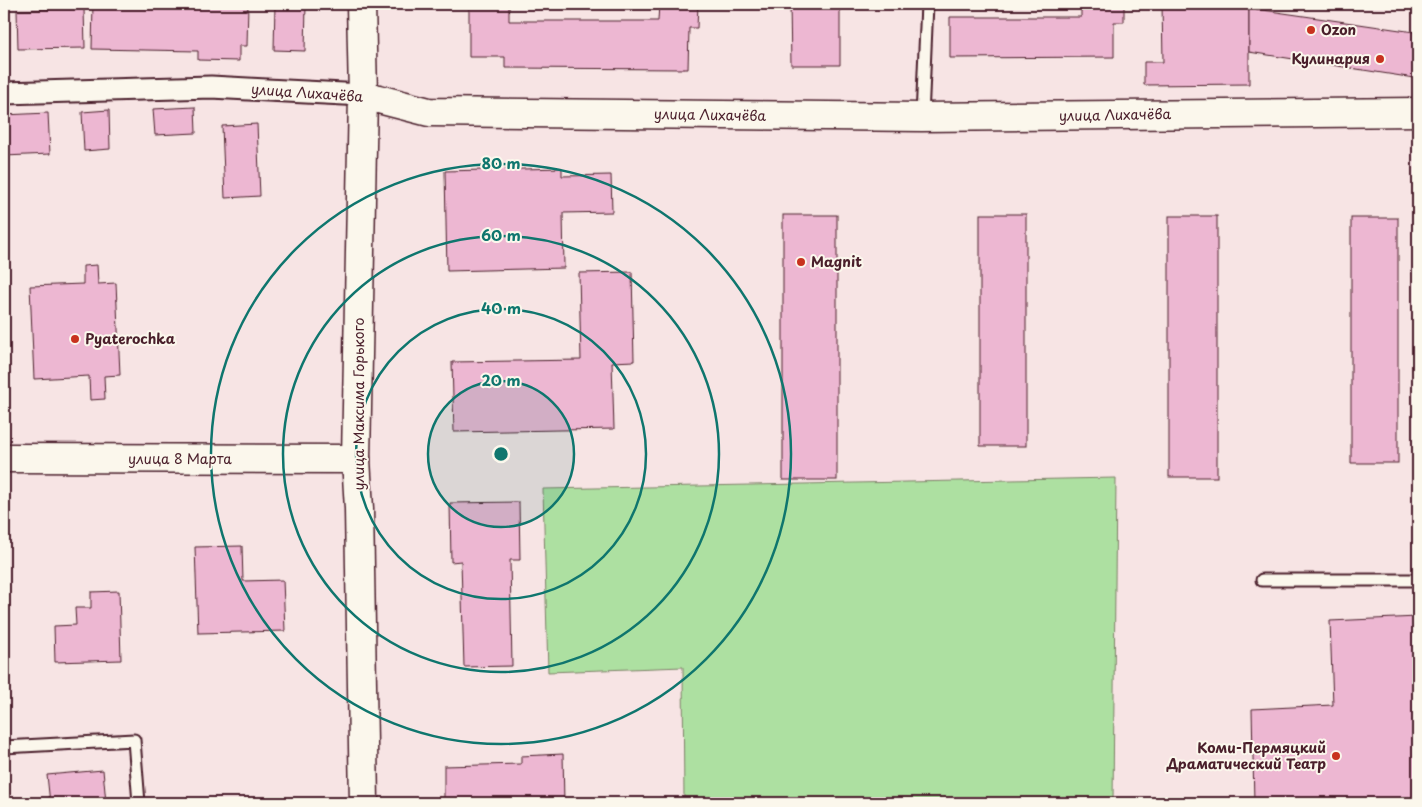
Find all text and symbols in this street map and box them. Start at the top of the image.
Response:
place label: Ozon [1321,19,1356,40]
marker: Ozon [1305,24,1317,36]
place label: Кулинария [1291,48,1370,69]
marker: Кулинария [1374,53,1386,65]
street label: улица Лихачёва [250,78,364,107]
street label: улица Лихачёва [654,103,767,126]
street label: улица Лихачёва [1059,103,1172,126]
text: 80 m [481,151,521,174]
text: 60 m [481,223,521,246]
place label: Magnit [811,251,862,272]
marker: Magnit [795,256,807,268]
text: 40 m [481,296,521,319]
street label: улица Максима Горького [348,317,369,490]
place label: Pyaterochka [85,328,176,349]
marker: Pyaterochka [69,333,81,345]
text: 20 m [482,368,520,391]
centre of rings [492,445,510,463]
street label: улица 8 Марта [128,448,232,469]
place label: Коми-Пермяцкий Драматический Театр [1166,737,1326,774]
marker: Коми-Пермяцкий Драматический Театр [1330,750,1342,762]

